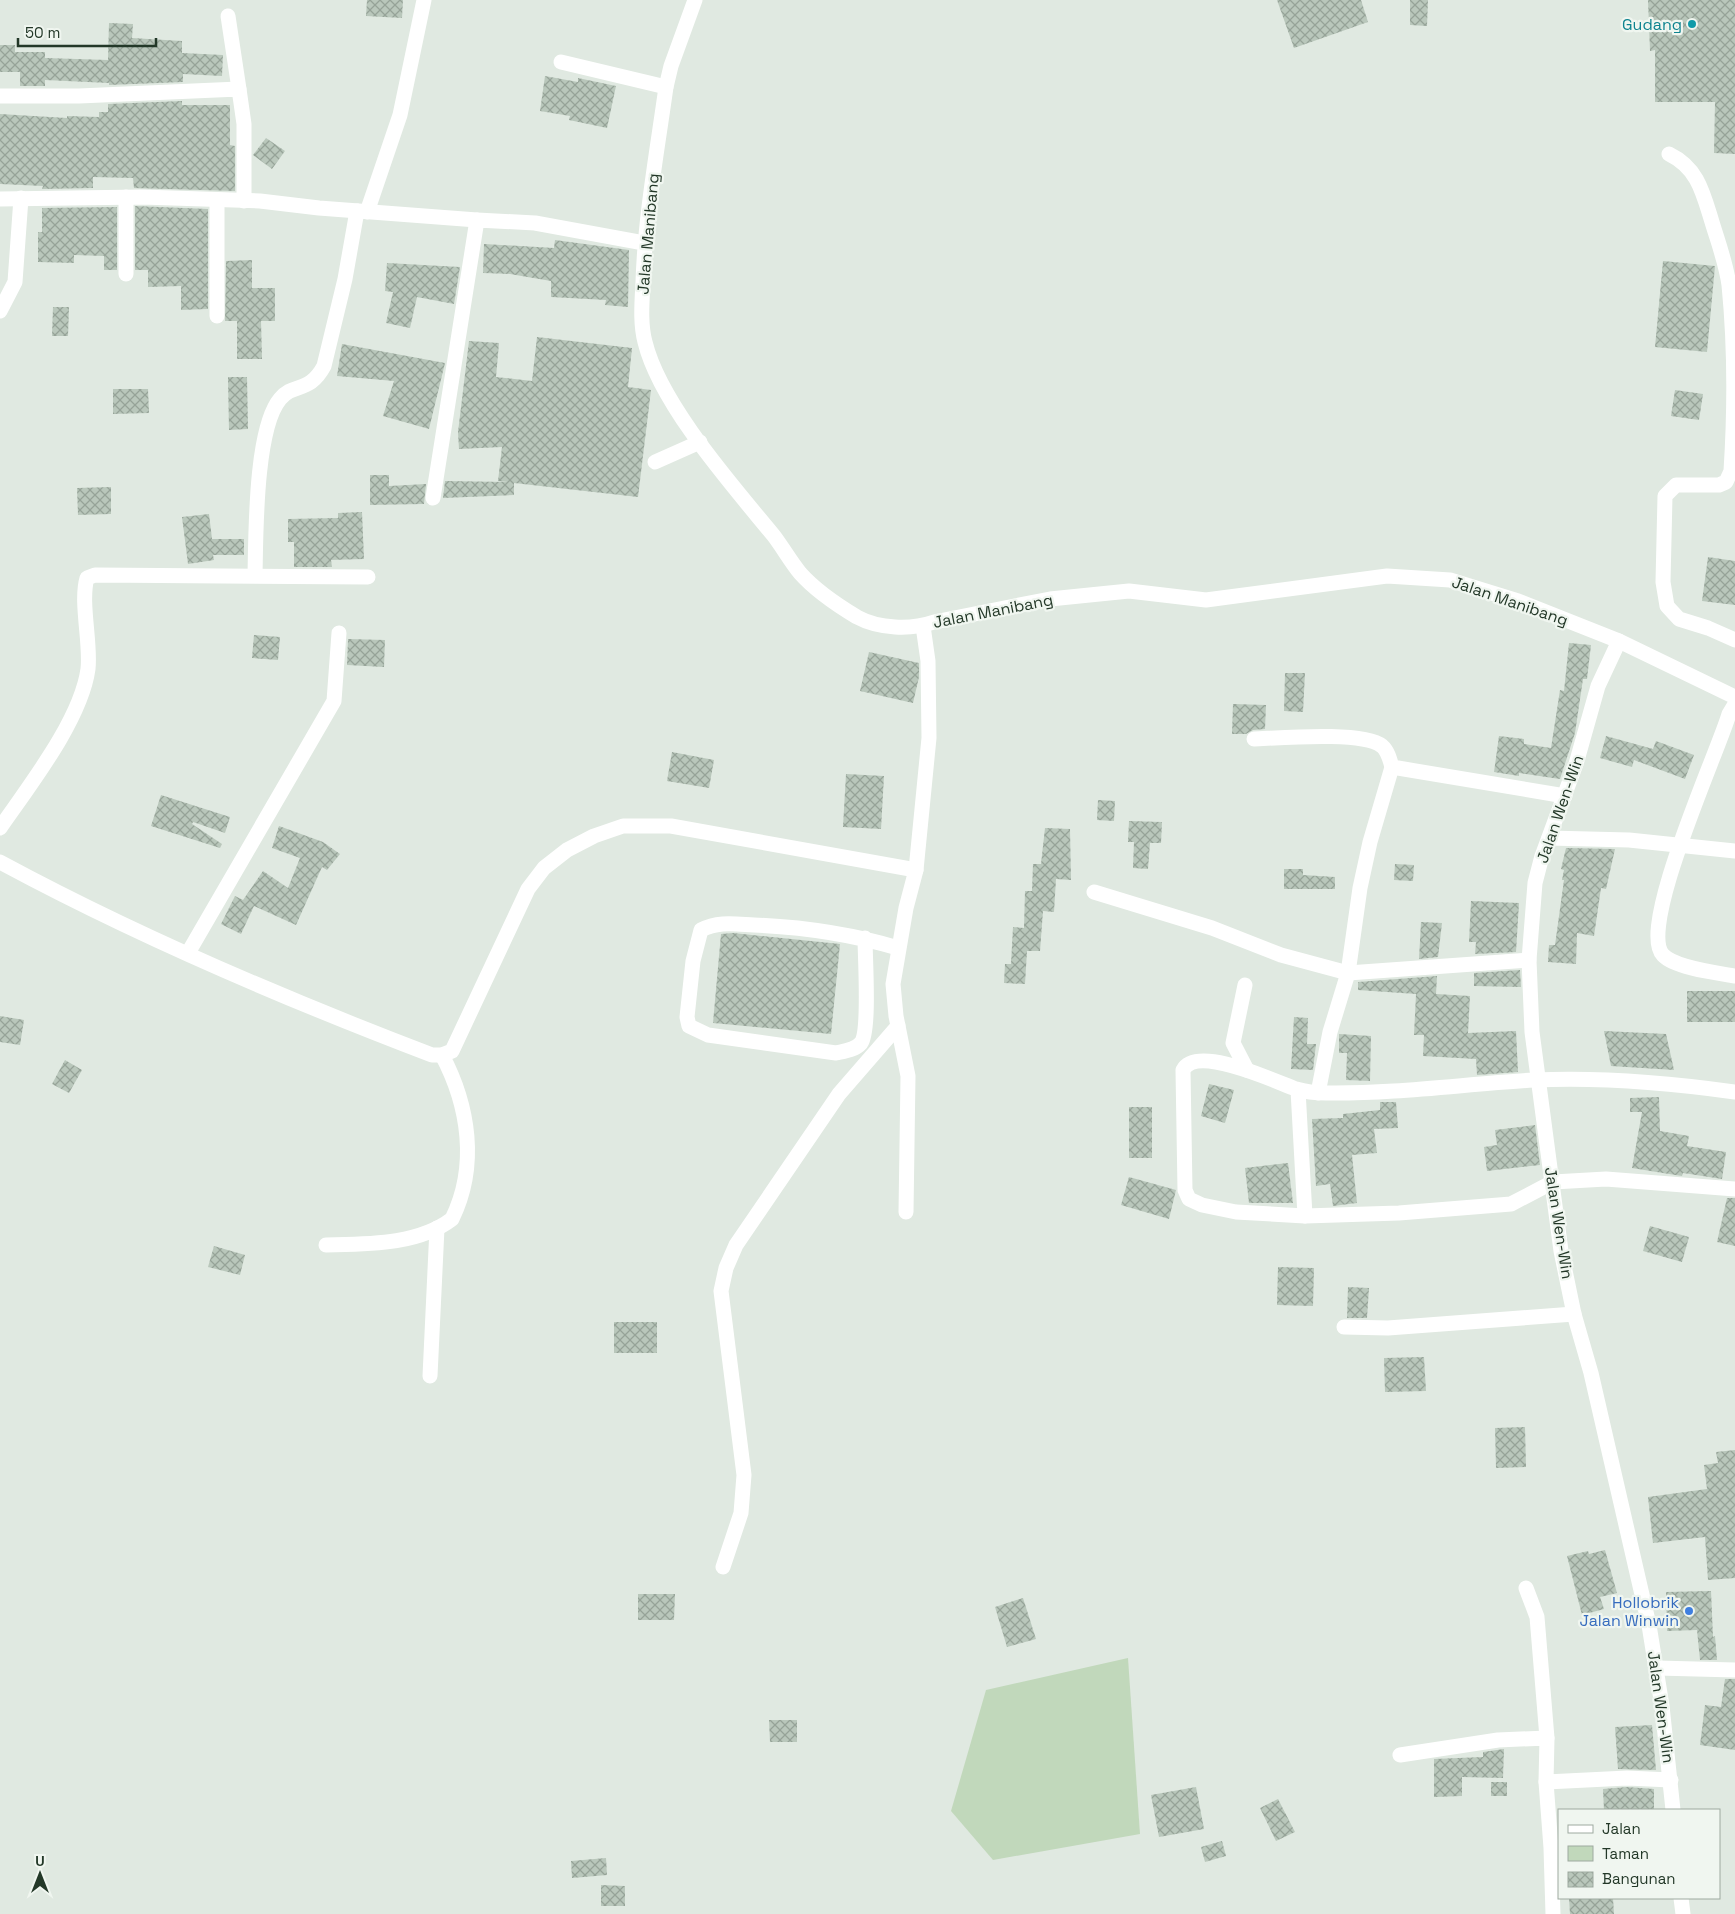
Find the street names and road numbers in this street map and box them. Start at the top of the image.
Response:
street label: Jalan Manibang [632,172,664,296]
street label: Jalan Manibang [1449,571,1571,631]
street label: Jalan Manibang [931,589,1055,633]
street label: Jalan Wen-Win [1532,752,1588,866]
street label: Jalan Wen-Win [1540,1166,1578,1280]
street label: Jalan Wen-Win [1643,1650,1679,1764]

